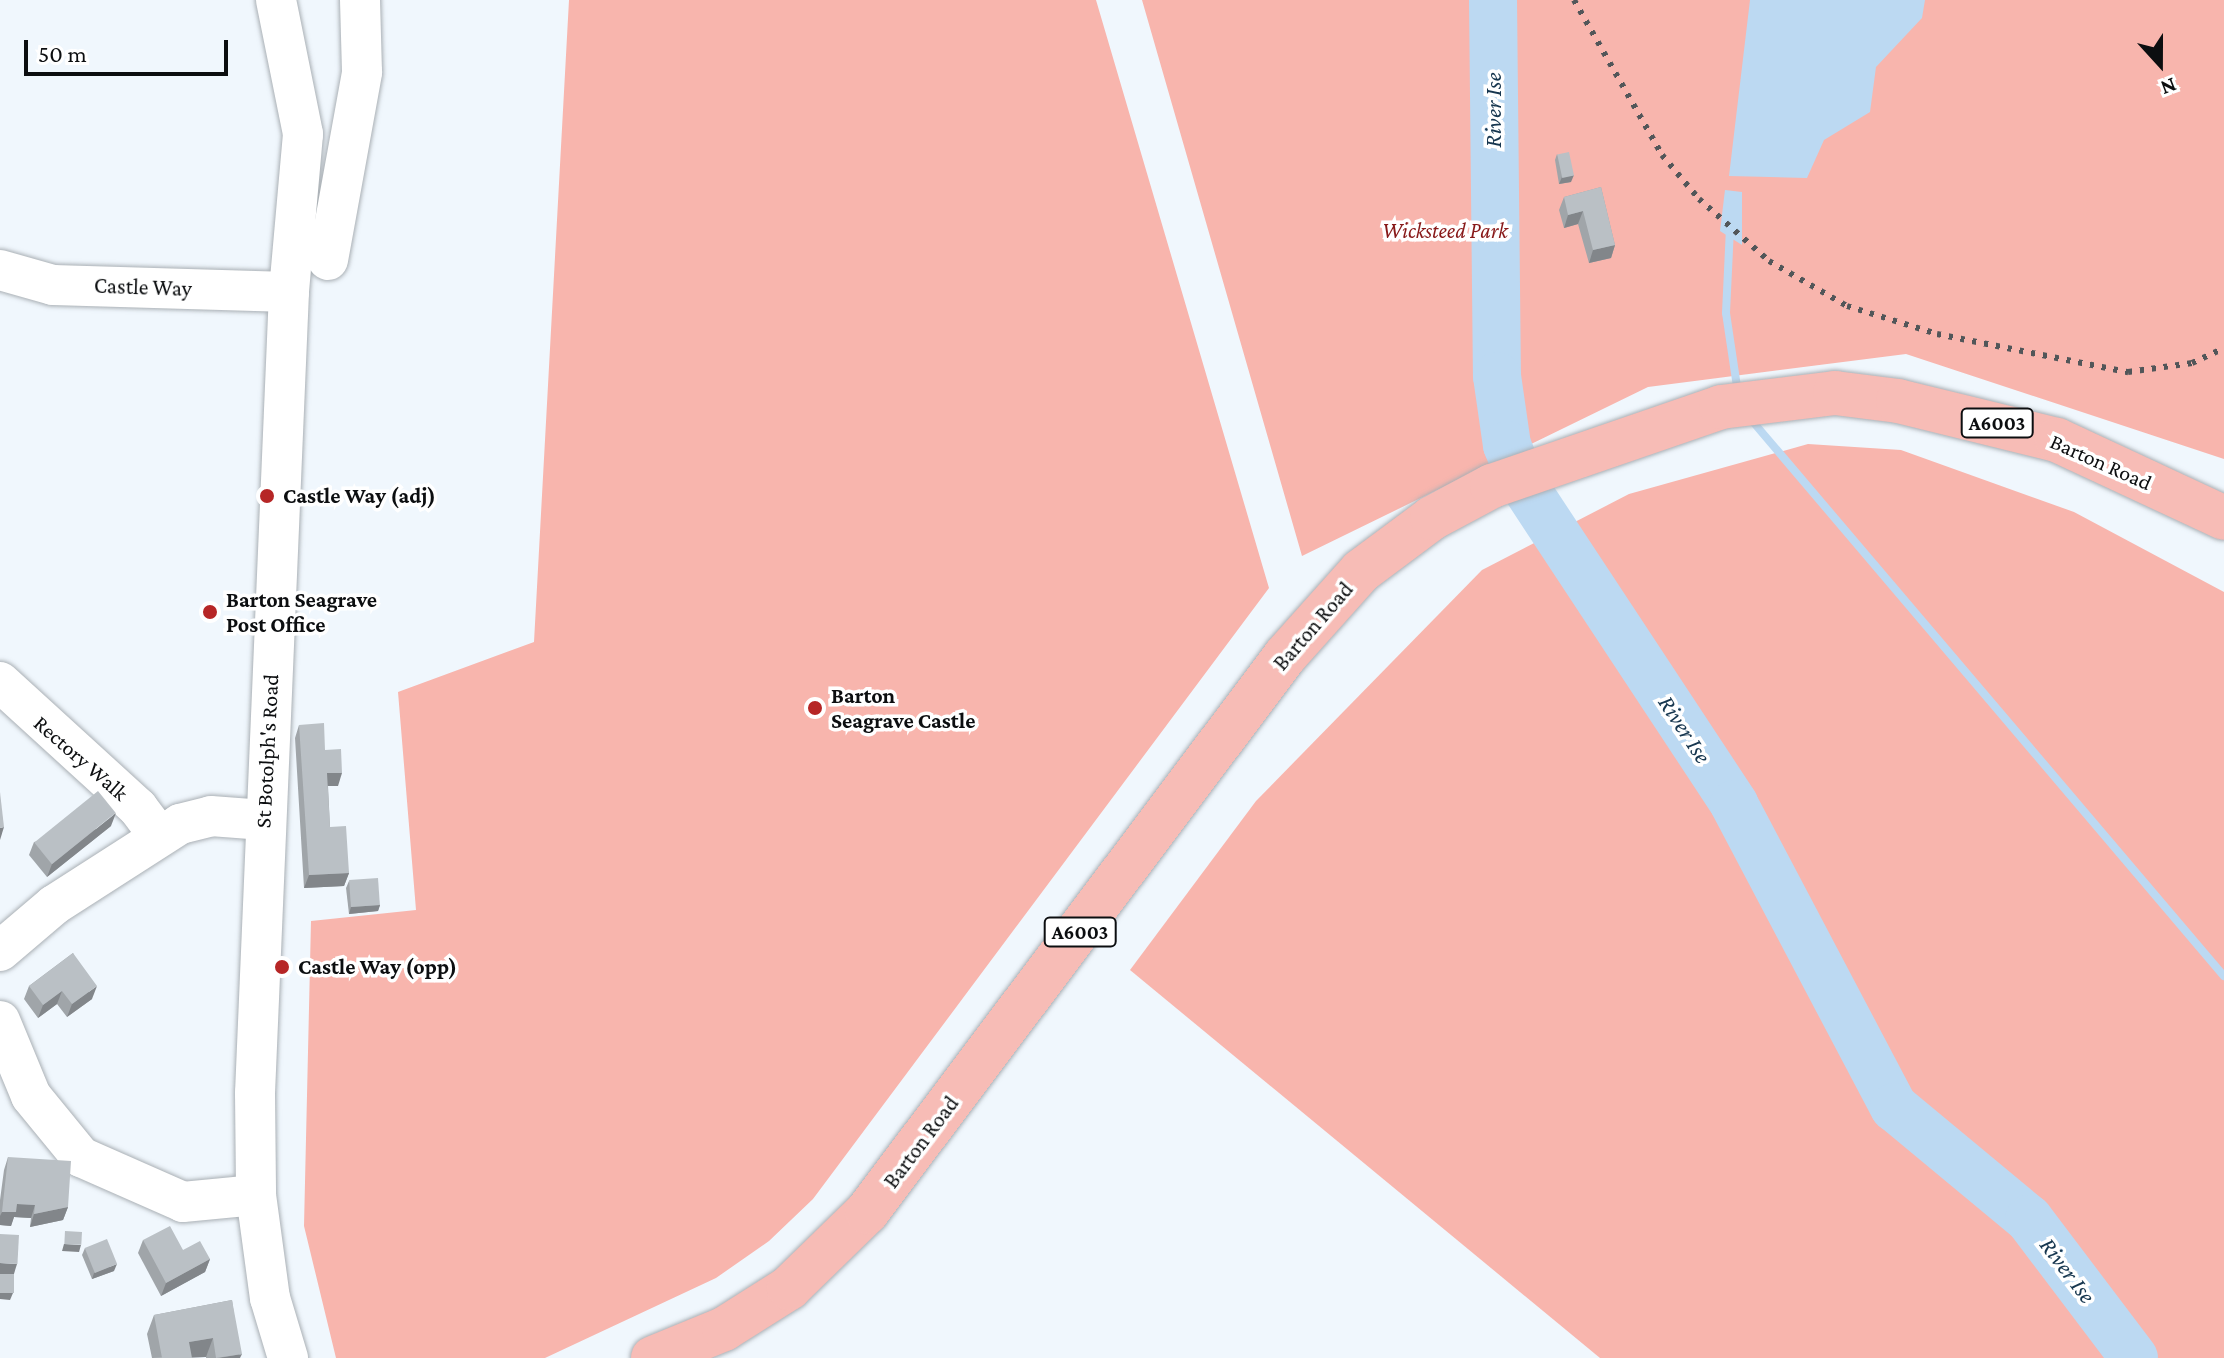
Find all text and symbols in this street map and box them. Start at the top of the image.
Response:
scale bar [28,24,232,74]
north arrow [2120,24,2200,104]
text: 50 m [38,40,87,67]
water label: River Ise [1479,72,1507,148]
text: N [2157,73,2180,101]
park label: Wicksteed Park [1382,218,1508,244]
street label: Castle Way [94,272,192,302]
road number: A6003 [1959,407,2035,439]
street label: Barton Road [2046,428,2156,496]
place label: Castle Way (adj) [283,483,436,509]
marker: Castle Way (adj) [258,487,276,505]
street label: Barton Road [1267,576,1359,676]
place label: Barton Seagrave Post Office [226,586,377,638]
marker: Barton Seagrave Post Office [201,603,219,621]
street label: St Botolph's Road [250,673,284,829]
place label: Barton Seagrave Castle [831,682,975,734]
water label: River Ise [1652,690,1718,768]
marker: Barton Seagrave Castle [806,699,824,717]
street label: Rectory Walk [28,710,134,806]
road number: A6003 [1042,916,1118,948]
place label: Castle Way (opp) [298,954,457,980]
marker: Castle Way (opp) [273,958,291,976]
street label: Barton Road [878,1091,964,1193]
water label: River Ise [2034,1231,2102,1309]

